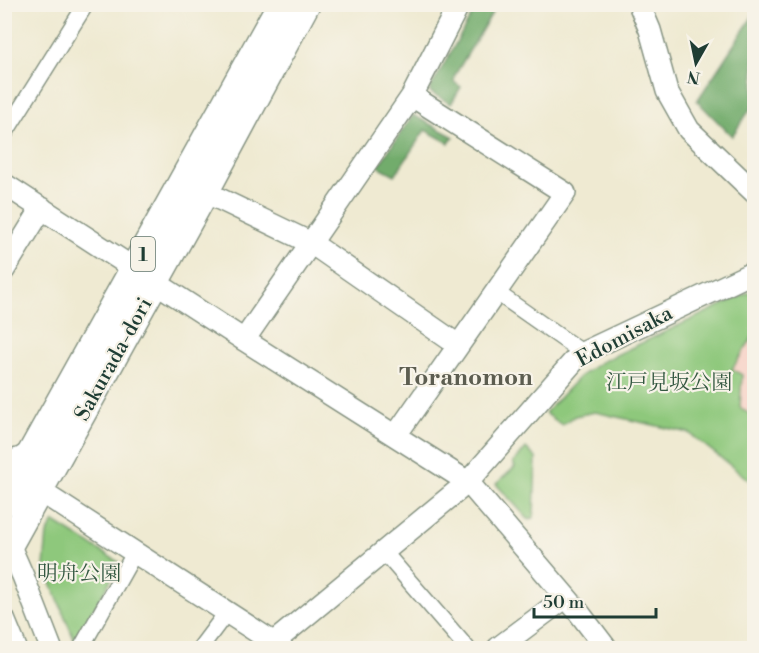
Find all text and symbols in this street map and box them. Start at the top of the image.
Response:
north arrow [666,33,726,93]
text: N [686,66,702,88]
road number: 1 [131,237,155,271]
street label: Sakurada-dori [69,293,158,426]
street label: Edomisaka [572,300,678,373]
district label: Toranomon [399,363,533,393]
park label: 江戸見坂公園 [606,370,732,396]
park label: 明舟公園 [37,561,121,587]
scale bar [534,581,656,619]
text: 50 m [543,591,585,614]

